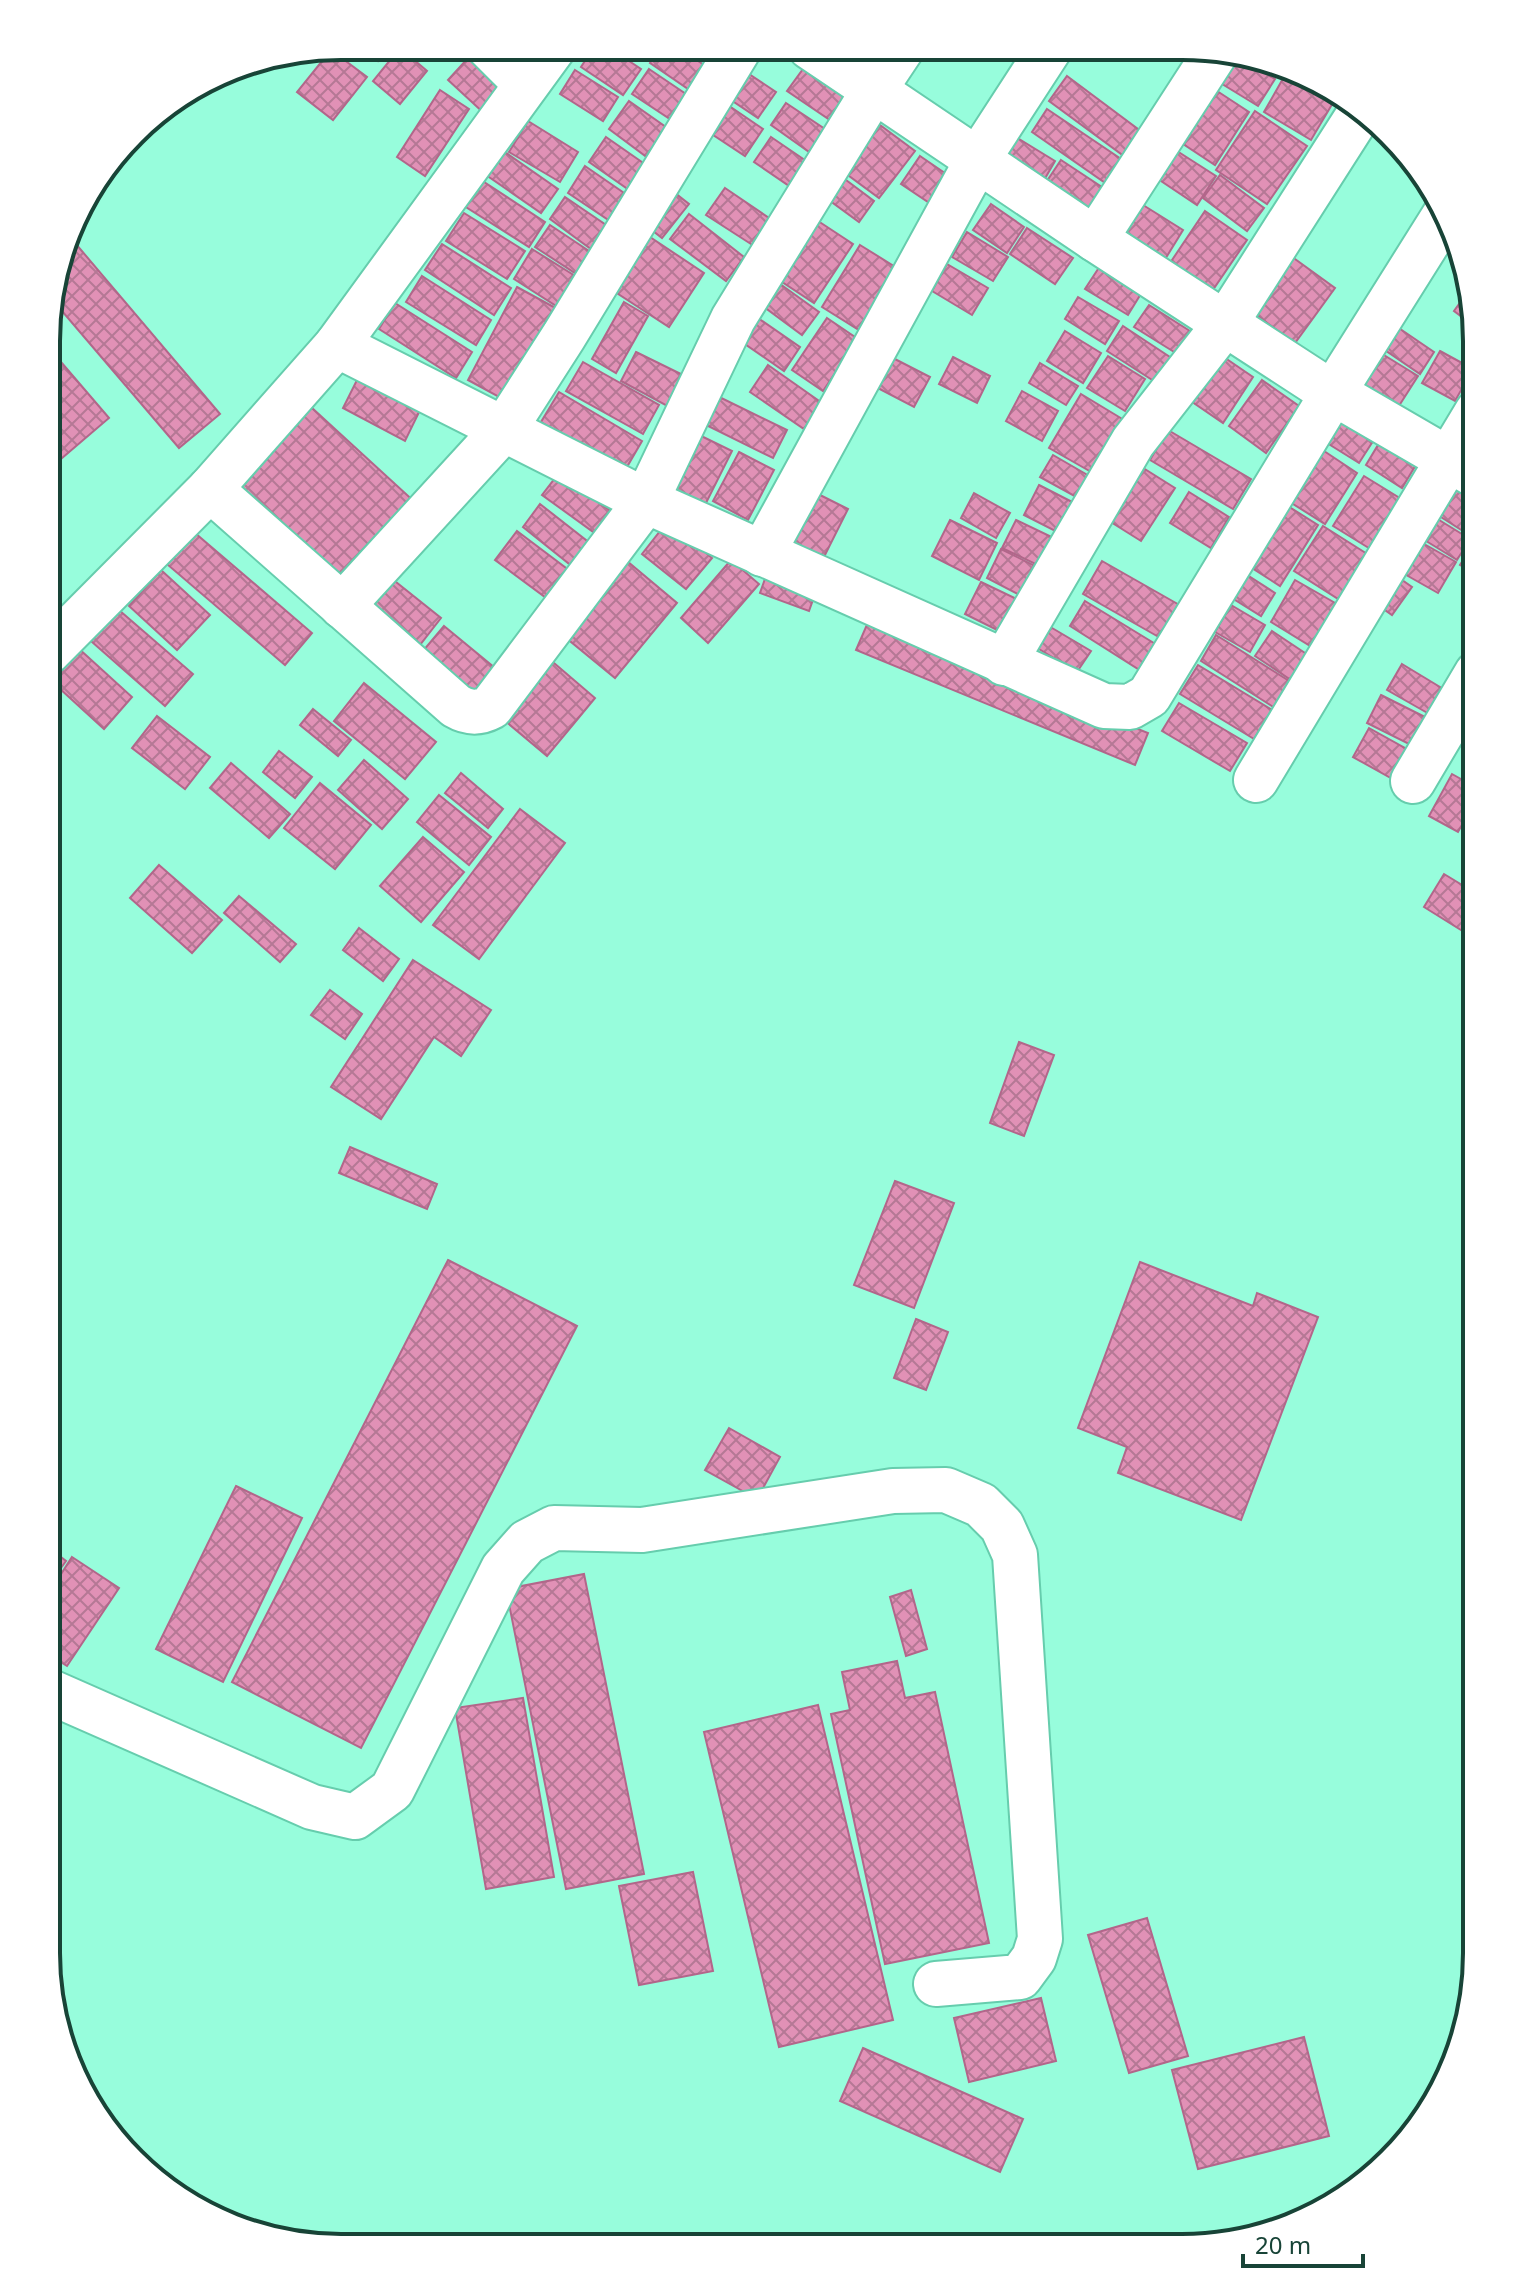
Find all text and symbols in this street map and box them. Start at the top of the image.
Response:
scale bar [1243,2218,1363,2268]
text: 20 m [1255,2228,1311,2261]

